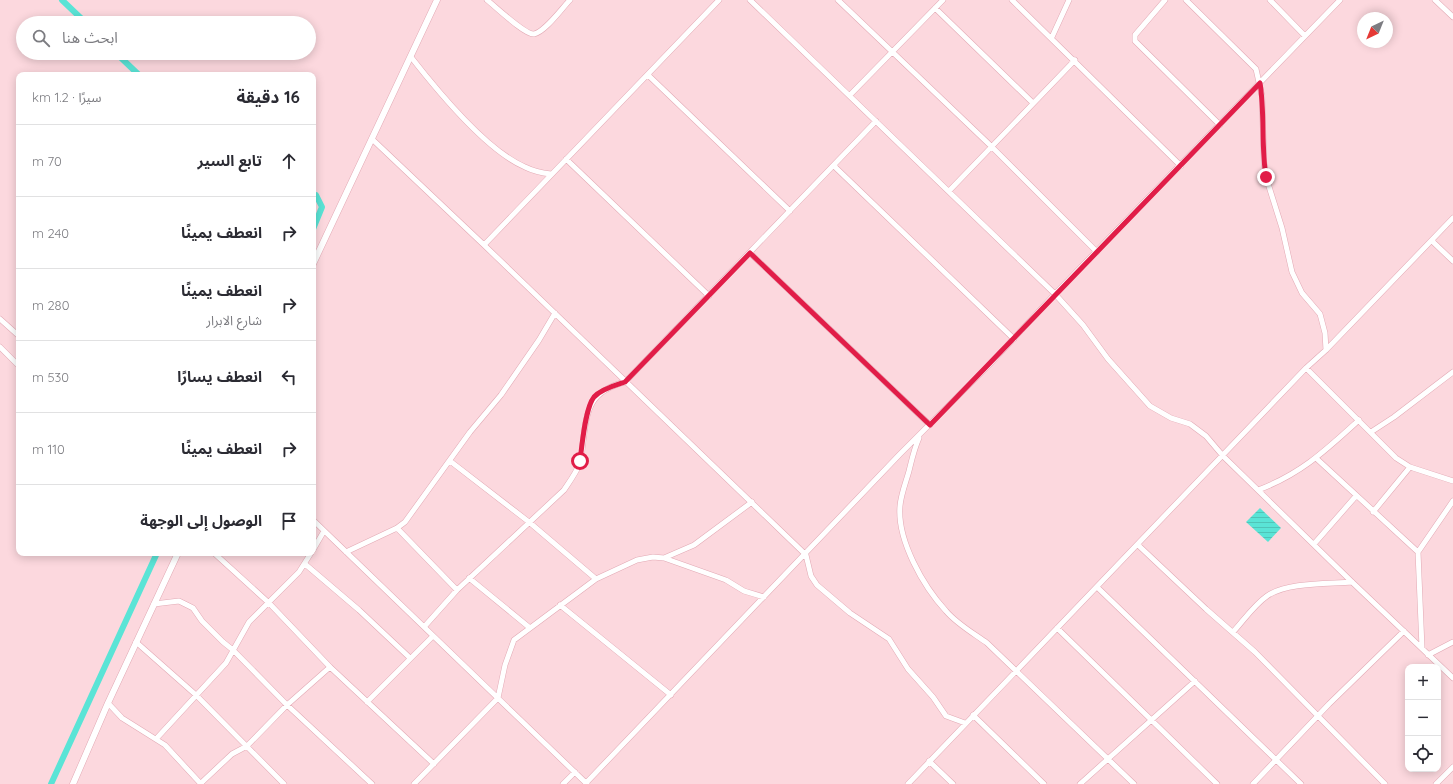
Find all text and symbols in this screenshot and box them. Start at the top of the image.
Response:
north arrow [1357,12,1393,48]
search box [16,16,316,60]
icon: search [30,27,52,49]
text: ابحث هنا [62,28,118,47]
text: 16 دقيقة [236,86,300,107]
text: سيرًا · 1.2 km [32,89,101,105]
icon: ahead [278,150,300,172]
text: تابع السير [198,151,262,170]
text: 70 m [32,153,62,169]
route end [1257,168,1275,186]
icon: right [278,222,300,244]
text: انعطف يمينًا [181,223,262,242]
text: 240 m [32,225,69,241]
text: انعطف يمينًا [181,281,262,300]
icon: right [278,294,300,316]
text: 280 m [32,297,69,313]
text: شارع الابرار [206,312,262,328]
icon: left [278,366,300,388]
text: انعطف يسارًا [177,367,262,386]
text: 530 m [32,369,69,385]
icon: right [278,438,300,460]
text: انعطف يمينًا [181,439,262,458]
text: 110 m [32,441,65,457]
route start [571,452,589,470]
icon: arrive [278,510,300,532]
text: الوصول إلى الوجهة [140,511,262,530]
map controls [1405,664,1441,772]
button: + [1405,664,1441,700]
button: − [1405,700,1441,736]
button: locate [1405,736,1441,772]

